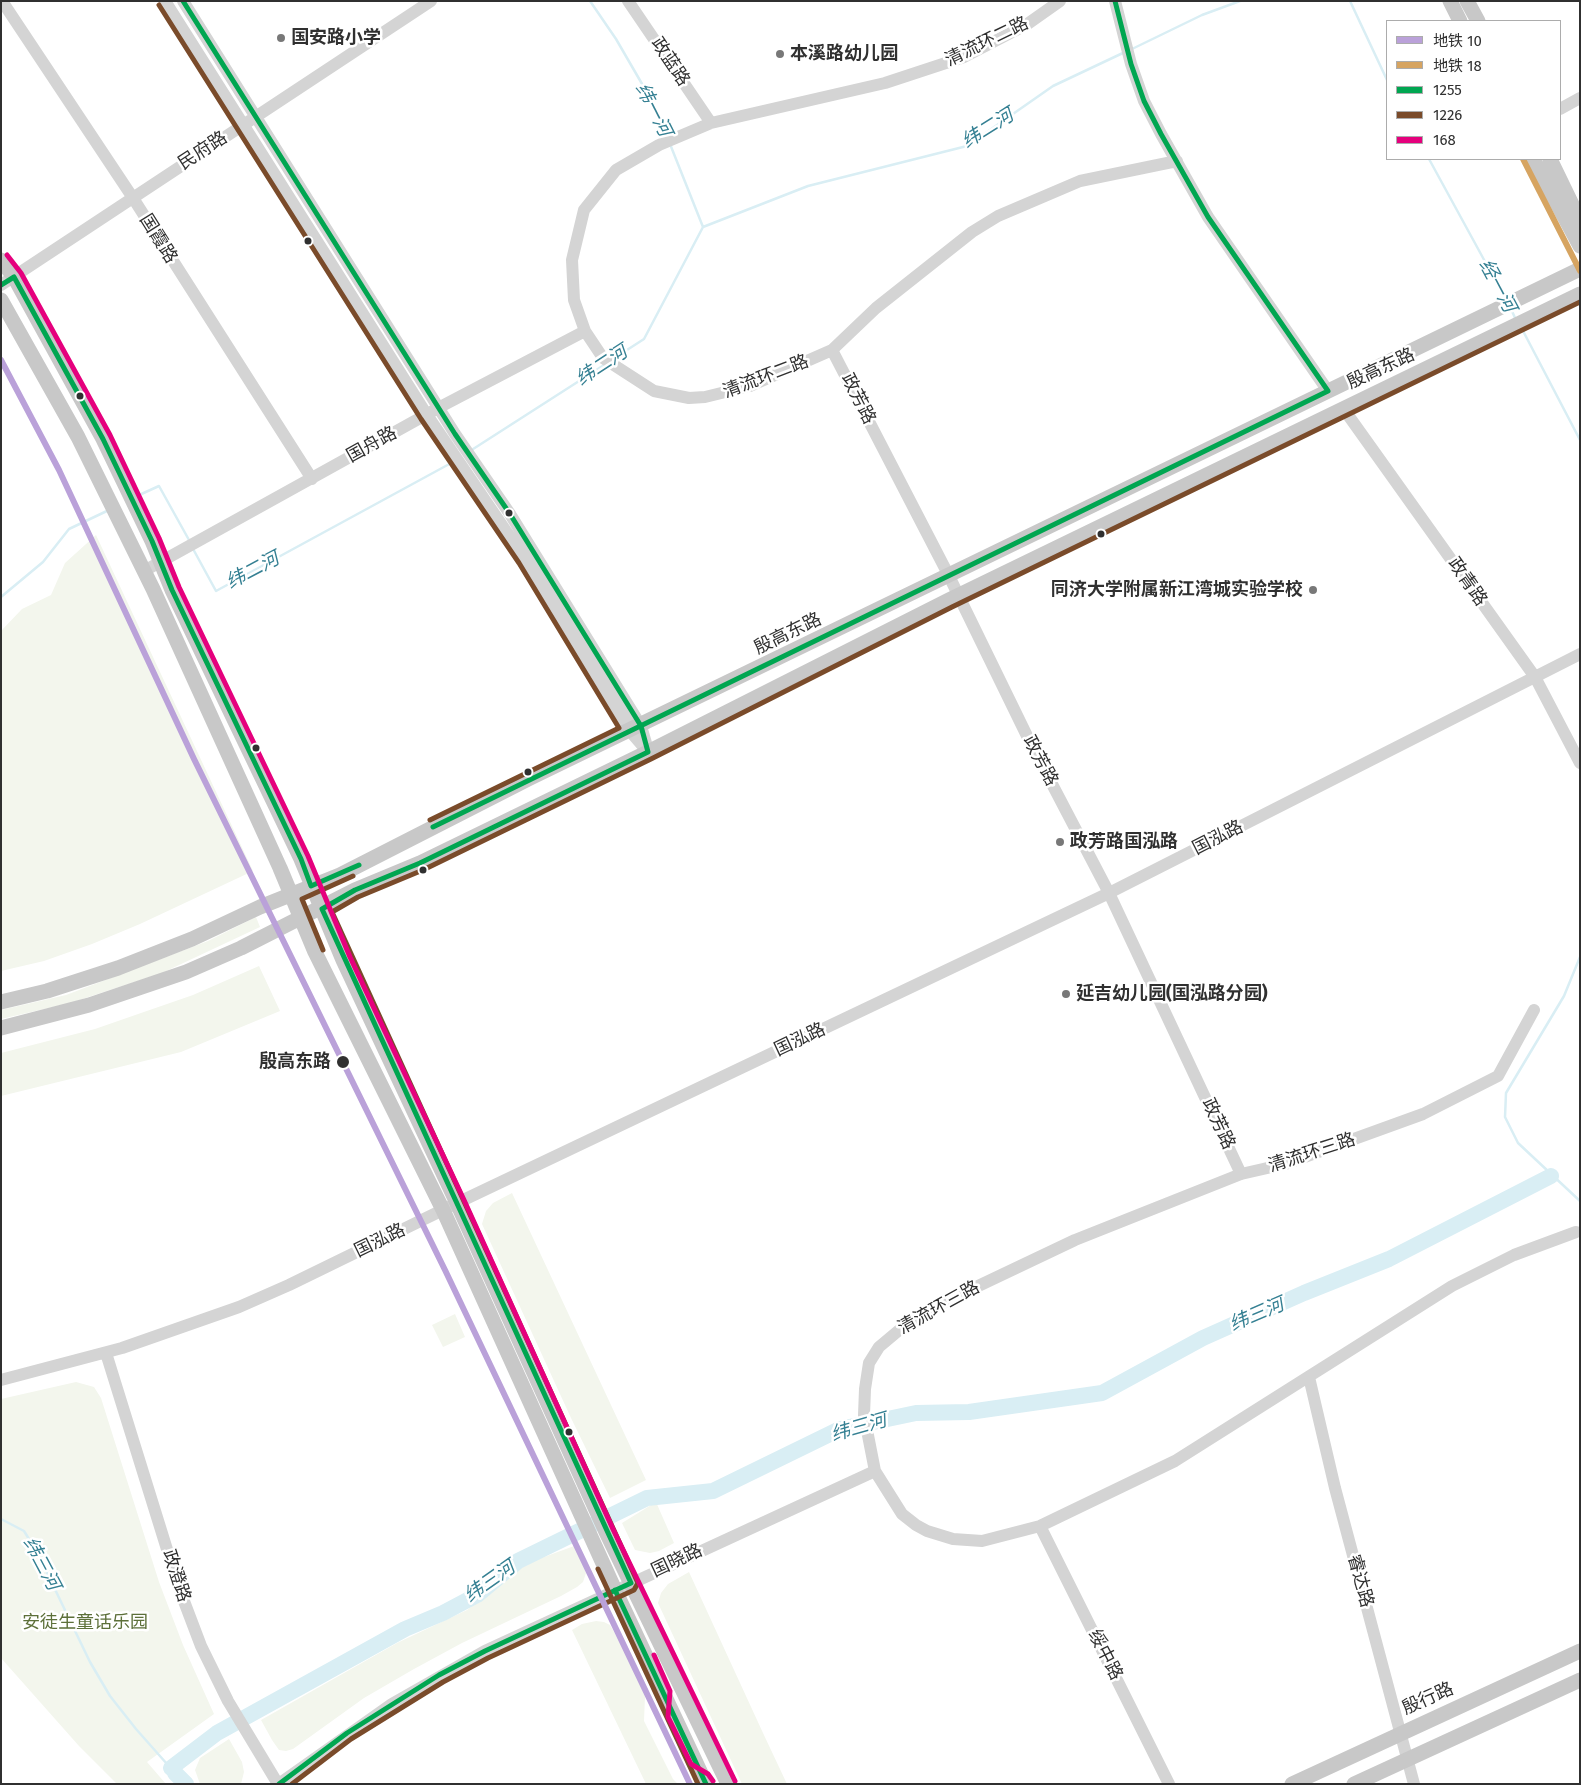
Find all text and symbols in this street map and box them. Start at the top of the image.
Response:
street label: 清流环二路 [942,13,1032,71]
legend [1386,20,1561,160]
place label: 国安路小学 [291,27,381,49]
marker: 国安路小学 [275,32,287,44]
text: 地铁 10 [1433,32,1482,50]
street label: 政蓝路 [646,34,694,90]
place label: 本溪路幼儿园 [790,43,898,65]
marker: 本溪路幼儿园 [774,48,786,60]
text: 地铁 18 [1433,57,1482,75]
water label: 纬一河 [630,79,676,141]
text: 1255 [1433,81,1462,99]
water label: 纬二河 [958,104,1018,154]
text: 1226 [1433,106,1462,124]
street label: 民府路 [174,127,232,175]
text: 168 [1433,131,1456,149]
street label: 国霞路 [135,210,181,268]
unlabelled marker [303,236,313,246]
water label: 经一河 [1474,255,1520,317]
water label: 纬二河 [572,341,632,391]
street label: 殷高东路 [1344,344,1418,394]
street label: 清流环二路 [720,351,812,403]
street label: 政芳路 [836,370,880,428]
unlabelled marker [75,391,85,401]
street label: 国舟路 [343,422,401,468]
unlabelled marker [504,508,514,518]
unlabelled marker [1096,529,1106,539]
water label: 纬二河 [222,548,284,594]
street label: 政青路 [1443,554,1491,610]
place label: 同济大学附属新江湾城实验学校 [1051,579,1303,601]
marker: 同济大学附属新江湾城实验学校 [1307,584,1319,596]
street label: 殷高东路 [751,609,825,659]
street label: 政芳路 [1018,732,1062,790]
unlabelled marker [251,743,261,753]
unlabelled marker [523,767,533,777]
street label: 国泓路 [1189,816,1247,860]
place label: 政芳路国泓路 [1070,831,1178,853]
marker: 政芳路国泓路 [1054,836,1066,848]
unlabelled marker [418,865,428,875]
place label: 延吉幼儿园(国泓路分园) [1076,983,1268,1005]
marker: 延吉幼儿园(国泓路分园) [1060,988,1072,1000]
street label: 国泓路 [771,1019,829,1061]
place label: 殷高东路 [259,1051,331,1073]
marker: 殷高东路 [335,1054,351,1070]
street label: 政芳路 [1197,1095,1239,1153]
street label: 清流环三路 [1266,1129,1358,1177]
street label: 国泓路 [351,1219,409,1263]
street label: 清流环三路 [894,1277,984,1339]
water label: 纬三河 [1226,1293,1288,1337]
water label: 纬三河 [828,1409,890,1447]
unlabelled marker [564,1427,574,1437]
water label: 纬三河 [18,1533,64,1595]
street label: 国晓路 [648,1540,706,1582]
street label: 政澄路 [157,1547,195,1605]
street label: 睿达路 [1343,1552,1377,1610]
water label: 纬三河 [460,1556,520,1608]
park label: 安徒生童话乐园 [22,1612,148,1634]
street label: 绥中路 [1083,1626,1127,1684]
street label: 殷行路 [1399,1678,1457,1720]

